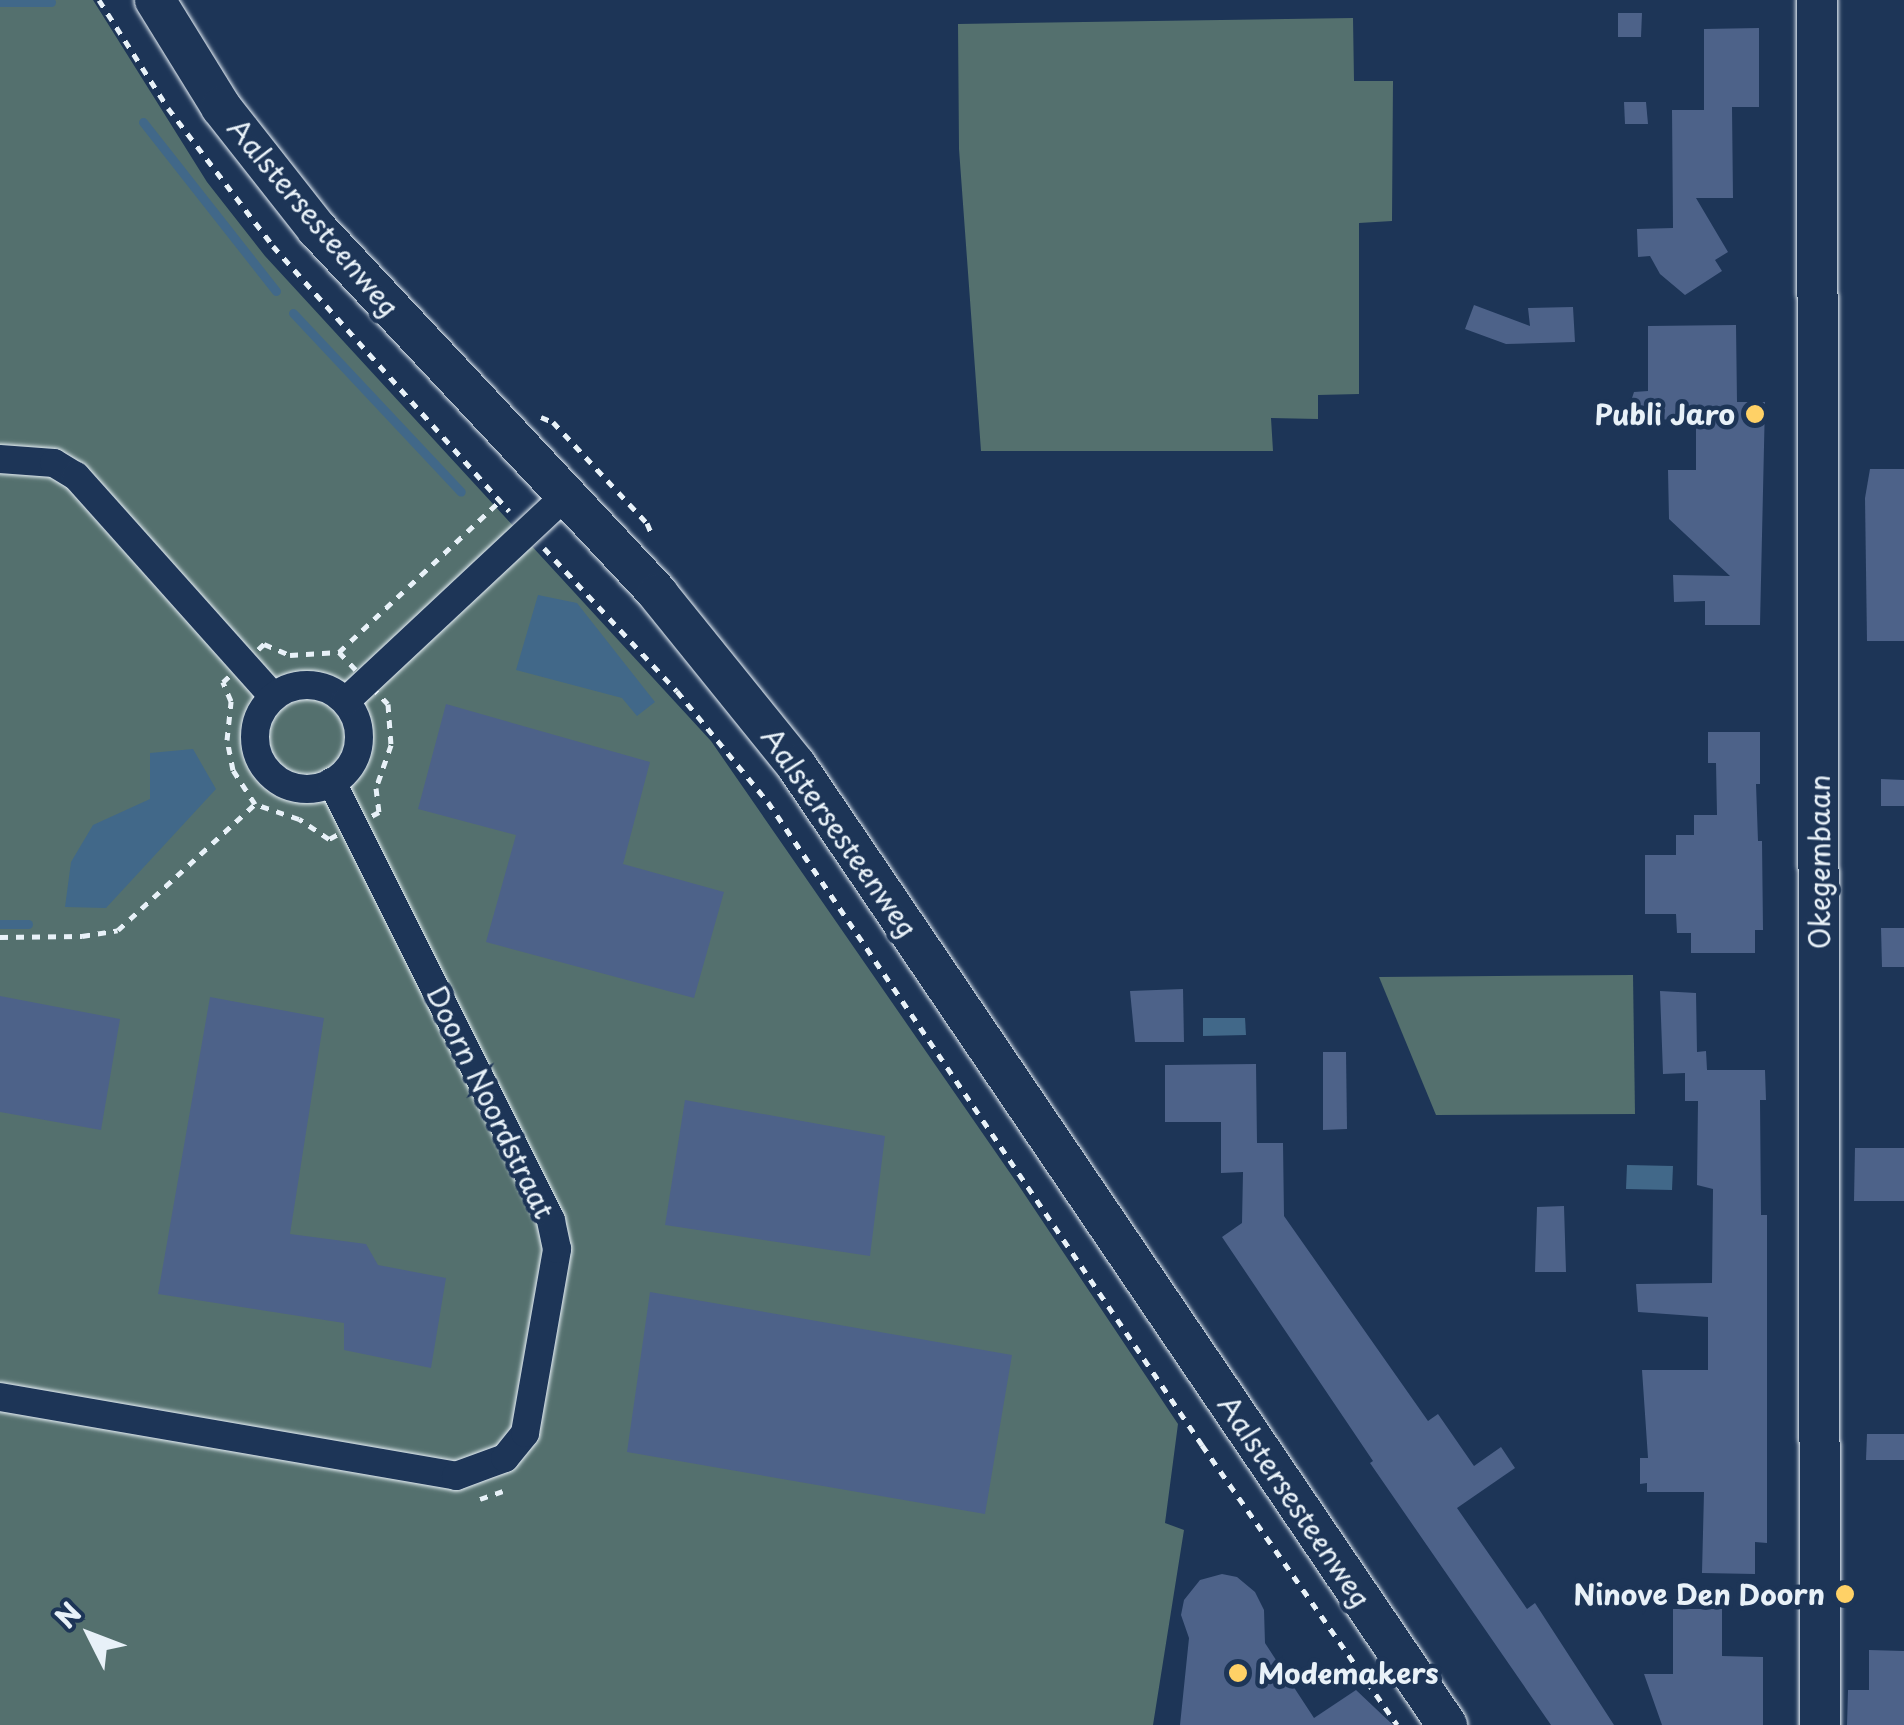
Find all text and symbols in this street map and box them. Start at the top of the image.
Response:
street label: Aalstersesteenweg [221,111,407,323]
place label: Publi Jaro [1593,397,1735,431]
marker: Publi Jaro [1744,403,1766,425]
street label: Aalstersesteenweg [755,721,925,943]
street label: Okegembaan [1802,775,1836,949]
street label: Doorn Noordstraat [420,980,562,1224]
street label: Aalstersesteenweg [1212,1389,1378,1613]
place label: Ninove Den Doorn [1571,1577,1825,1611]
marker: Ninove Den Doorn [1834,1583,1856,1605]
north arrow [40,1585,140,1685]
text: N [44,1592,91,1637]
place label: Modemakers [1258,1656,1439,1690]
marker: Modemakers [1227,1662,1249,1684]

